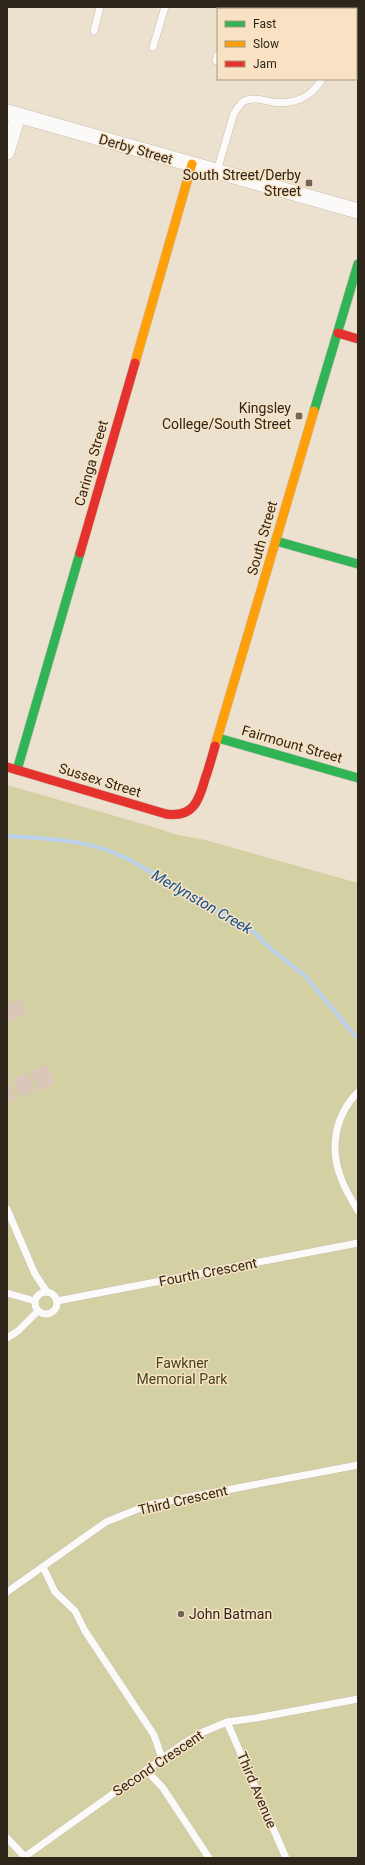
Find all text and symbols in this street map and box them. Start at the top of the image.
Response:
legend [217,8,357,80]
text: Fast [253,17,276,31]
text: Slow [253,37,279,51]
text: Jam [253,57,277,71]
street label: Derby Street [97,131,175,167]
place label: South Street/Derby Street [183,167,301,199]
marker: South Street/Derby Street [304,178,314,188]
place label: Kingsley College/South Street [162,400,291,432]
marker: Kingsley College/South Street [294,411,304,421]
street label: Caringa Street [71,418,111,508]
street label: South Street [244,499,280,577]
street label: Fairmount Street [240,722,345,766]
street label: Sussex Street [57,760,144,800]
water label: Merlynston Creek [149,866,256,938]
street label: Fourth Crescent [158,1255,259,1289]
park label: Fawkner Memorial Park [137,1355,228,1387]
street label: Third Crescent [137,1482,229,1518]
place label: John Batman [189,1606,272,1622]
marker: John Batman [176,1609,186,1619]
street label: Second Crescent [110,1727,207,1799]
street label: Third Avenue [234,1749,280,1831]

